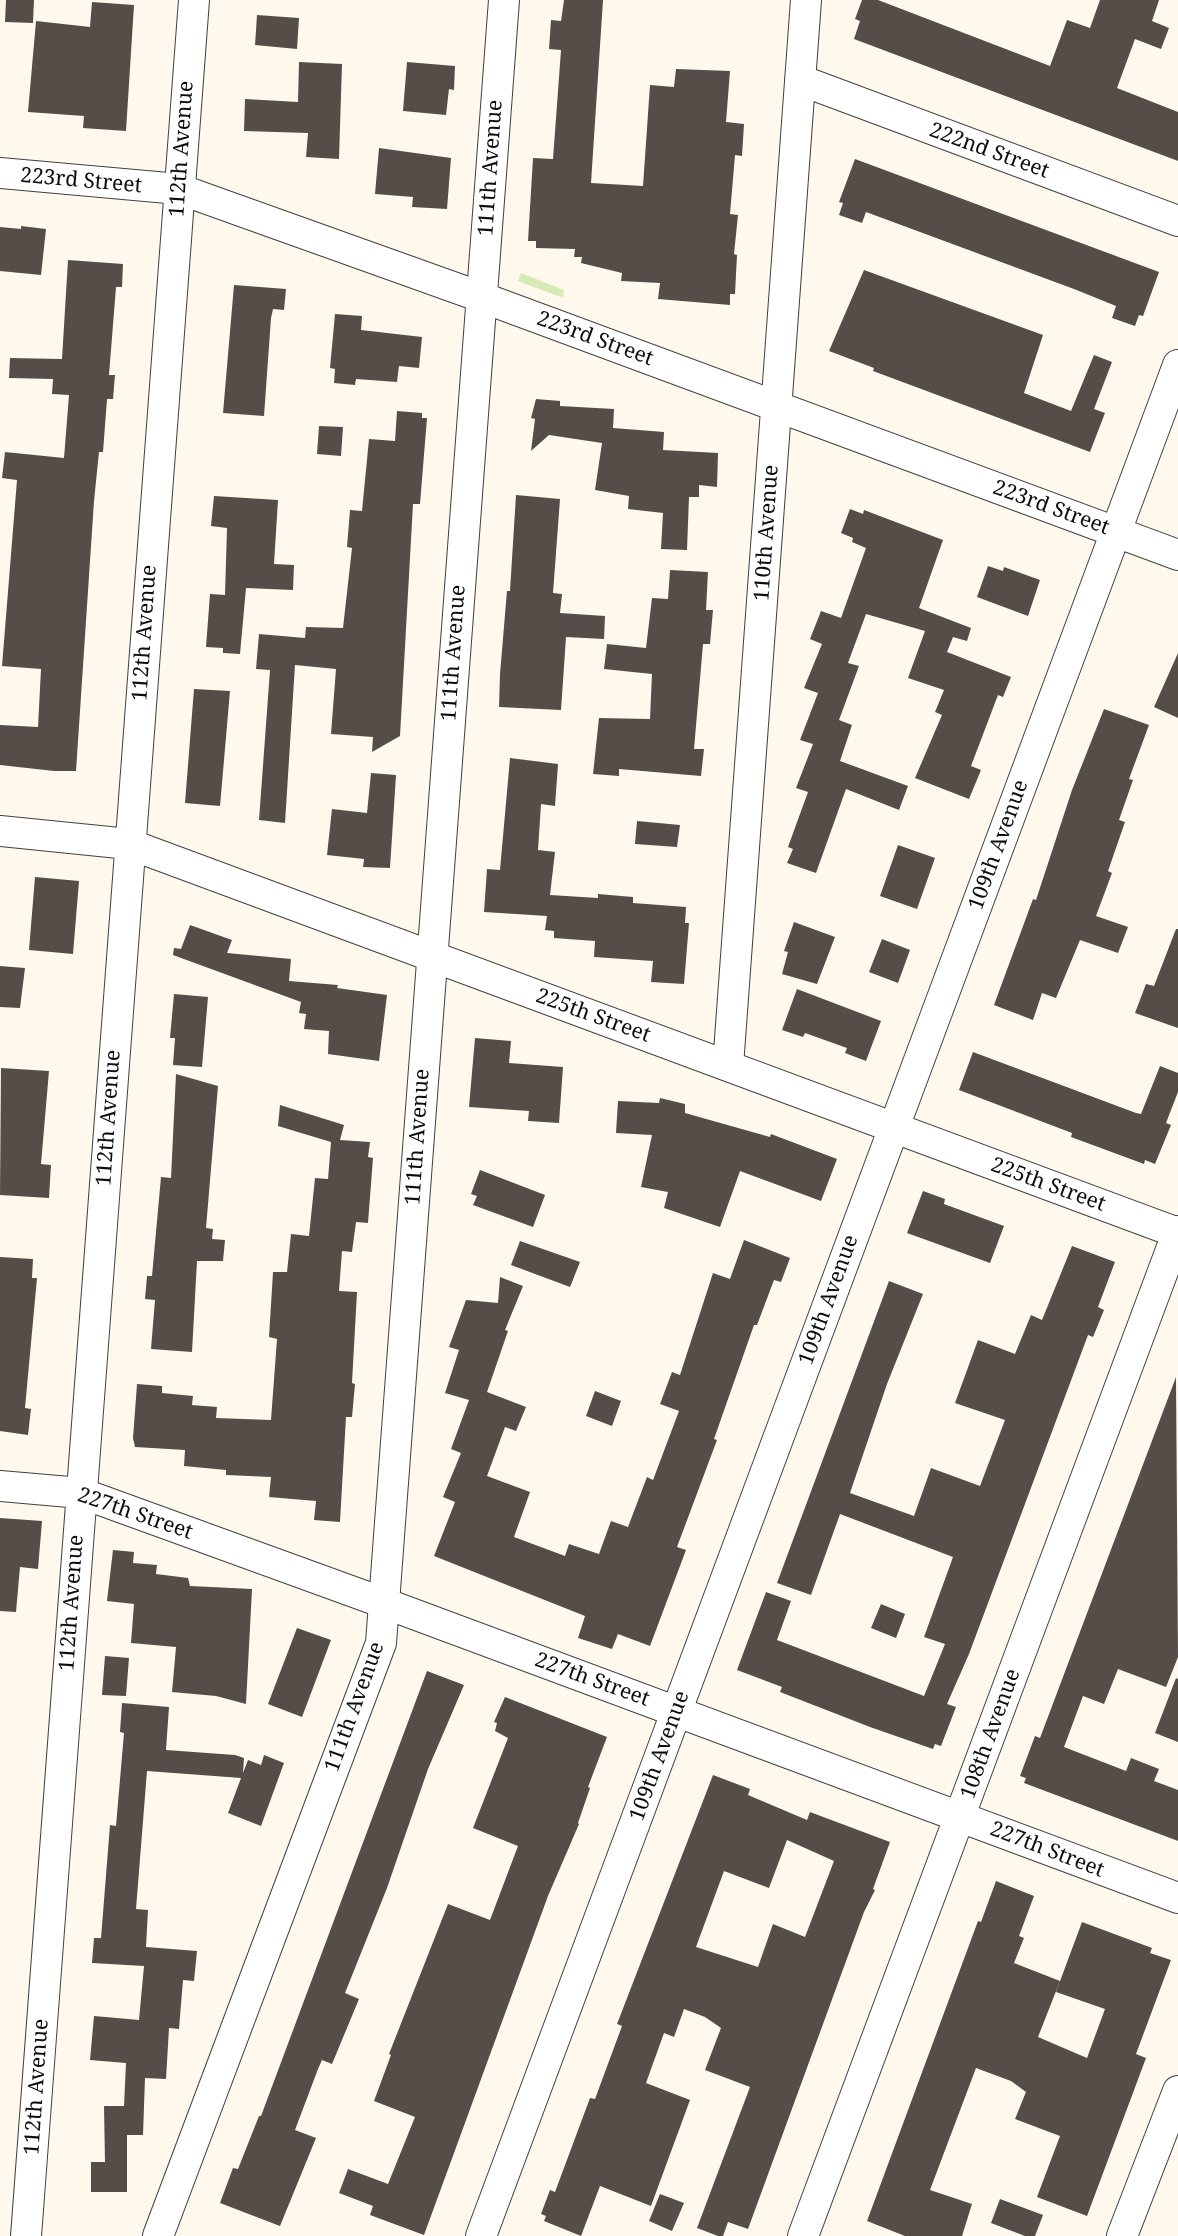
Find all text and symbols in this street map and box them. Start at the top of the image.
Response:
street label: 112th Avenue [165,80,199,218]
street label: 111th Avenue [474,99,508,237]
street label: 222nd Street [926,118,1052,184]
street label: 223rd Street [19,163,143,199]
street label: 223rd Street [533,306,657,372]
street label: 110th Avenue [750,464,784,602]
street label: 223rd Street [989,475,1113,541]
street label: 112th Avenue [128,564,162,702]
street label: 111th Avenue [437,584,471,722]
street label: 109th Avenue [964,777,1034,913]
street label: 225th Street [532,984,654,1048]
street label: 112th Avenue [92,1049,126,1187]
street label: 111th Avenue [401,1068,435,1206]
street label: 225th Street [987,1153,1109,1217]
street label: 109th Avenue [794,1232,864,1368]
street label: 227th Street [74,1483,196,1545]
street label: 112th Avenue [55,1534,89,1672]
street label: 111th Avenue [320,1639,390,1775]
street label: 227th Street [531,1648,653,1712]
street label: 108th Avenue [956,1666,1026,1802]
street label: 109th Avenue [625,1688,695,1824]
street label: 227th Street [986,1817,1108,1883]
street label: 112th Avenue [20,2018,54,2156]

